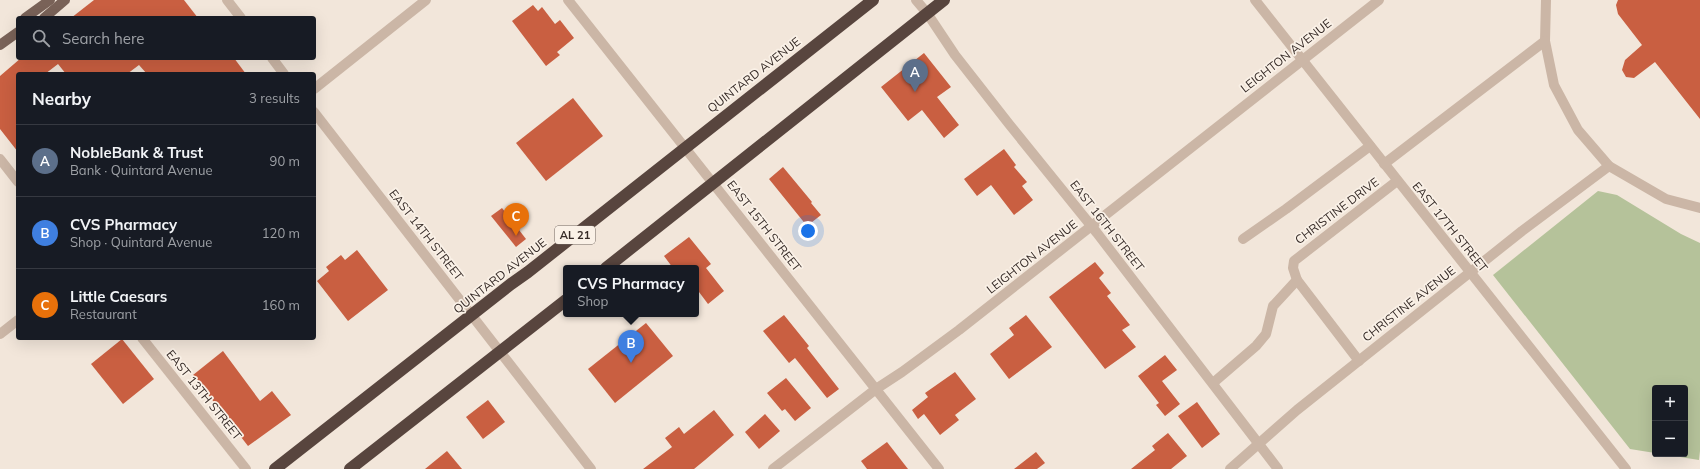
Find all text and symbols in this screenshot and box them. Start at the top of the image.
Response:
street label: LEIGHTON AVENUE [1237,15,1334,96]
search box [16,16,316,60]
icon: search [30,27,52,49]
text: Search here [62,29,144,48]
street label: QUINTARD AVENUE [704,34,803,116]
pin: A [902,59,928,92]
text: Nearby [32,88,91,109]
text: 3 results [249,90,300,106]
text: NobleBank & Trust [70,143,203,162]
text: A [40,153,50,169]
text: 90 m [270,153,300,169]
text: Bank · Quintard Avenue [70,162,212,178]
street label: CHRISTINE DRIVE [1292,174,1382,247]
street label: EAST 15TH STREET [724,177,805,275]
street label: EAST 16TH STREET [1067,177,1148,275]
street label: EAST 17TH STREET [1410,179,1492,275]
street label: EAST 14TH STREET [386,186,467,284]
pin: C [503,203,529,236]
text: CVS Pharmacy [70,215,177,234]
street label: LEIGHTON AVENUE [983,216,1080,297]
your location [798,221,818,241]
text: B [41,225,49,241]
text: 120 m [262,225,300,241]
road number: AL 21 [555,226,595,244]
text: Shop · Quintard Avenue [70,234,212,250]
street label: QUINTARD AVENUE [450,235,549,317]
street label: CHRISTINE AVENUE [1359,263,1458,345]
popup [563,265,699,317]
text: CVS Pharmacy [577,274,685,293]
text: Little Caesars [70,287,167,306]
text: Shop [577,293,608,309]
text: C [41,297,49,313]
text: 160 m [262,297,300,313]
text: Restaurant [70,306,137,322]
pin: B [618,330,644,363]
street label: EAST 13TH STREET [164,347,246,443]
map controls [1652,385,1688,457]
button: + [1652,385,1688,421]
button: − [1652,421,1688,457]

